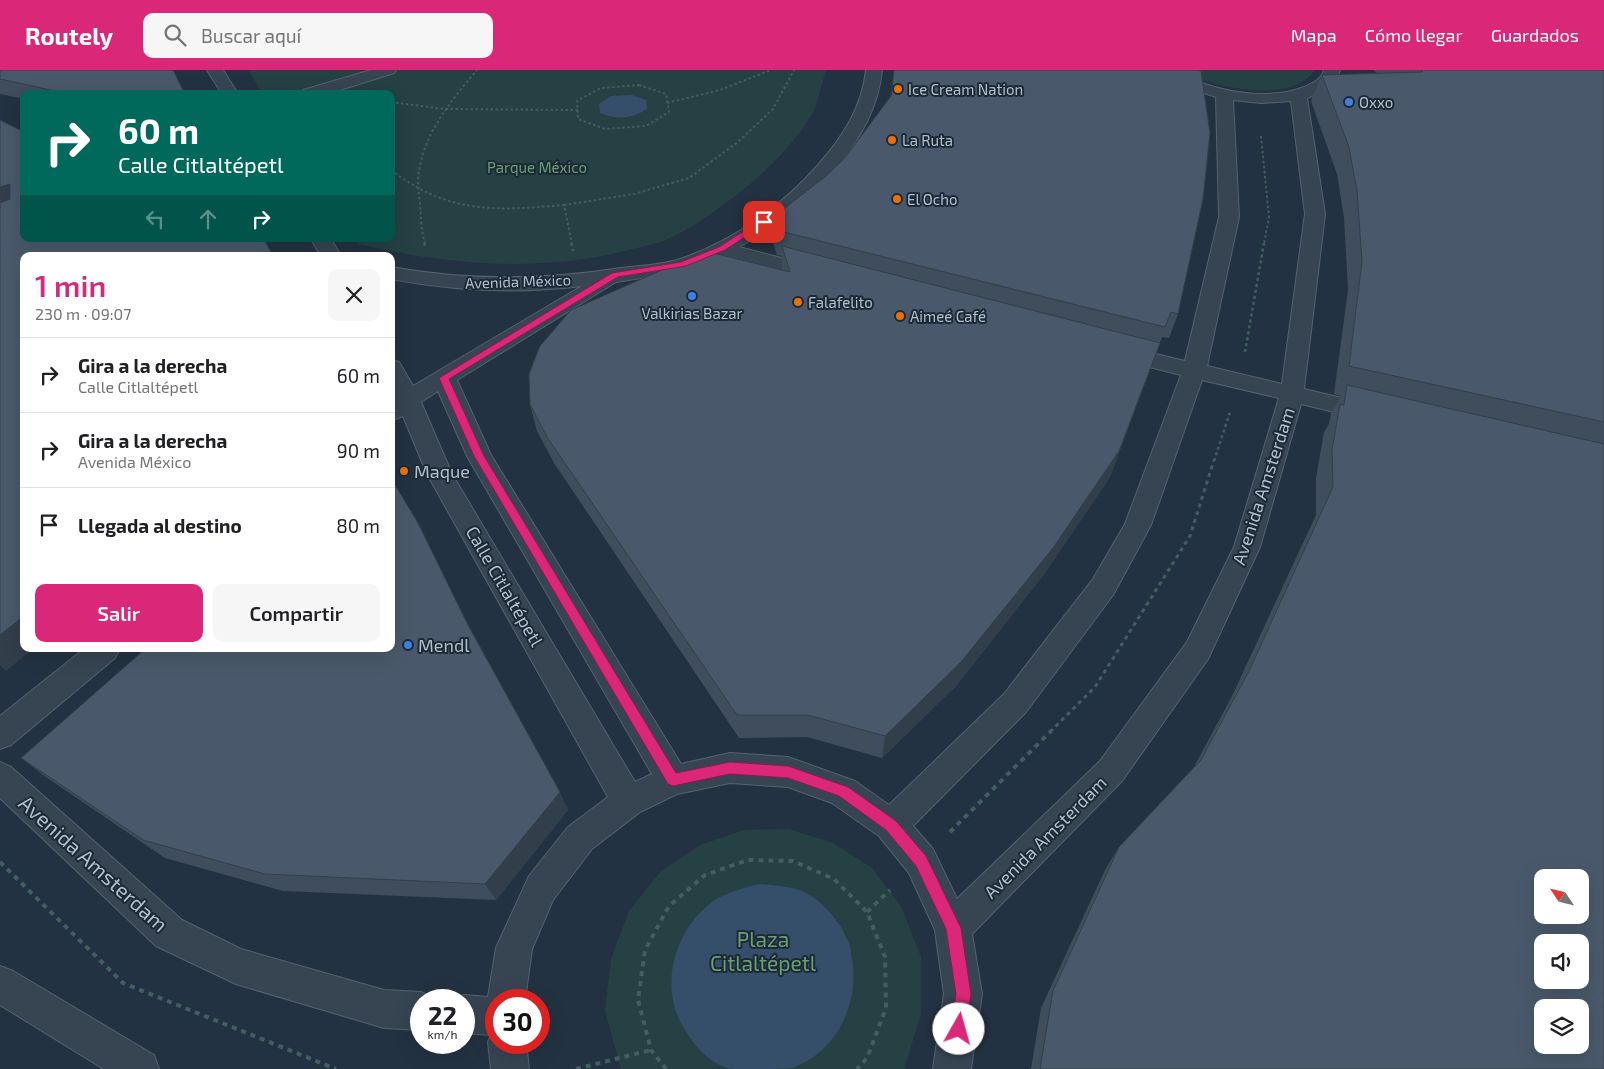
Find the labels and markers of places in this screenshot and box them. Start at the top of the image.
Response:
place label: Ice Cream Nation [908,80,1023,98]
marker: Ice Cream Nation [892,83,904,95]
place label: Oxxo [1359,93,1393,111]
marker: Oxxo [1343,96,1355,108]
place label: La Ruta [902,131,953,149]
marker: La Ruta [886,134,898,146]
place label: El Ocho [907,190,957,208]
marker: El Ocho [891,193,903,205]
pin [743,201,785,243]
marker: Valkirias Bazar [686,290,698,302]
place label: Falafelito [808,293,873,311]
marker: Falafelito [792,296,804,308]
place label: Valkirias Bazar [641,304,743,322]
place label: Aimeé Café [910,307,986,325]
marker: Aimeé Café [894,310,906,322]
place label: Maque [414,460,470,482]
marker: Maque [398,465,410,477]
place label: Mendl [418,634,470,656]
marker: Mendl [402,639,414,651]

